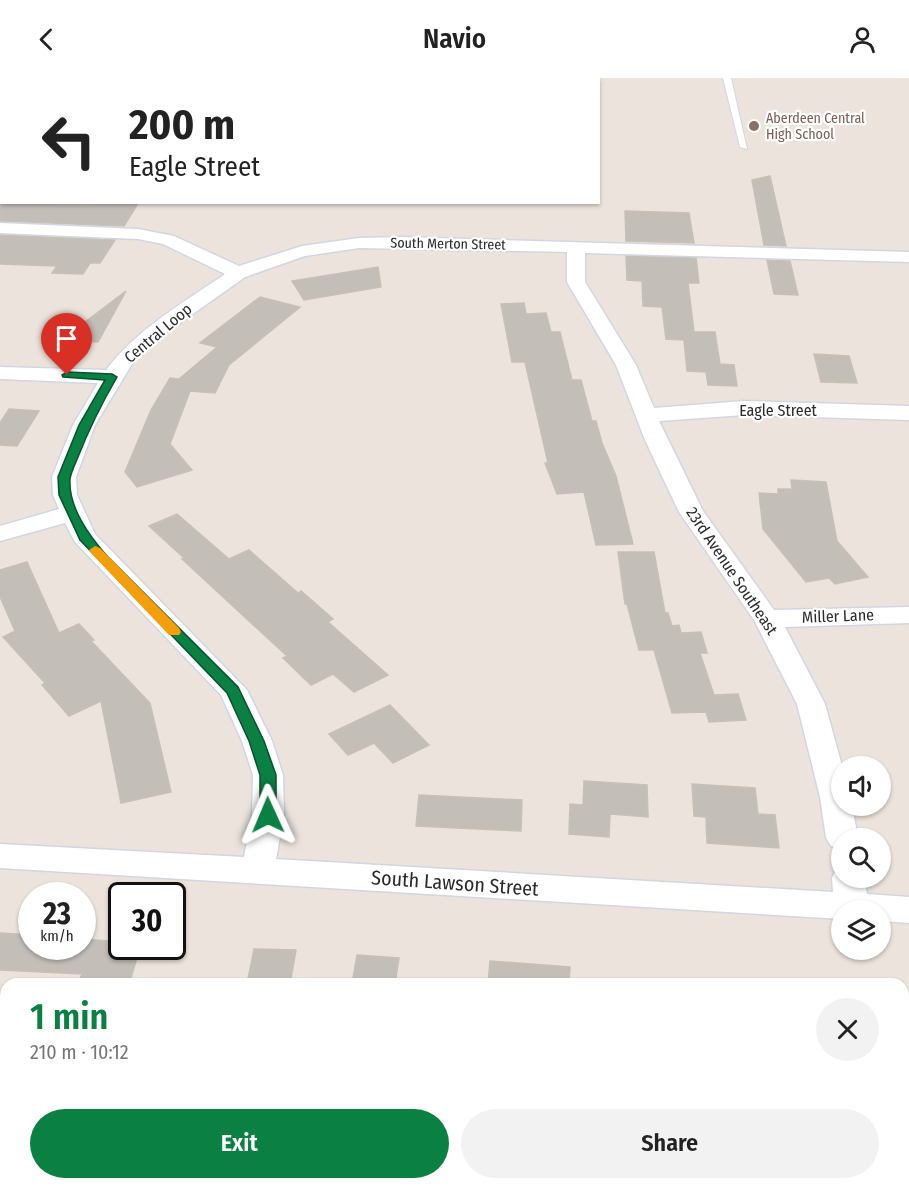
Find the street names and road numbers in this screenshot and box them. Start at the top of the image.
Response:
street label: South Merton Street [390,234,506,254]
street label: Central Loop [120,299,196,367]
street label: Eagle Street [739,401,818,420]
street label: 23rd Avenue Southeast [682,504,782,639]
street label: Miller Lane [802,605,874,627]
street label: South Lawson Street [371,865,540,901]

